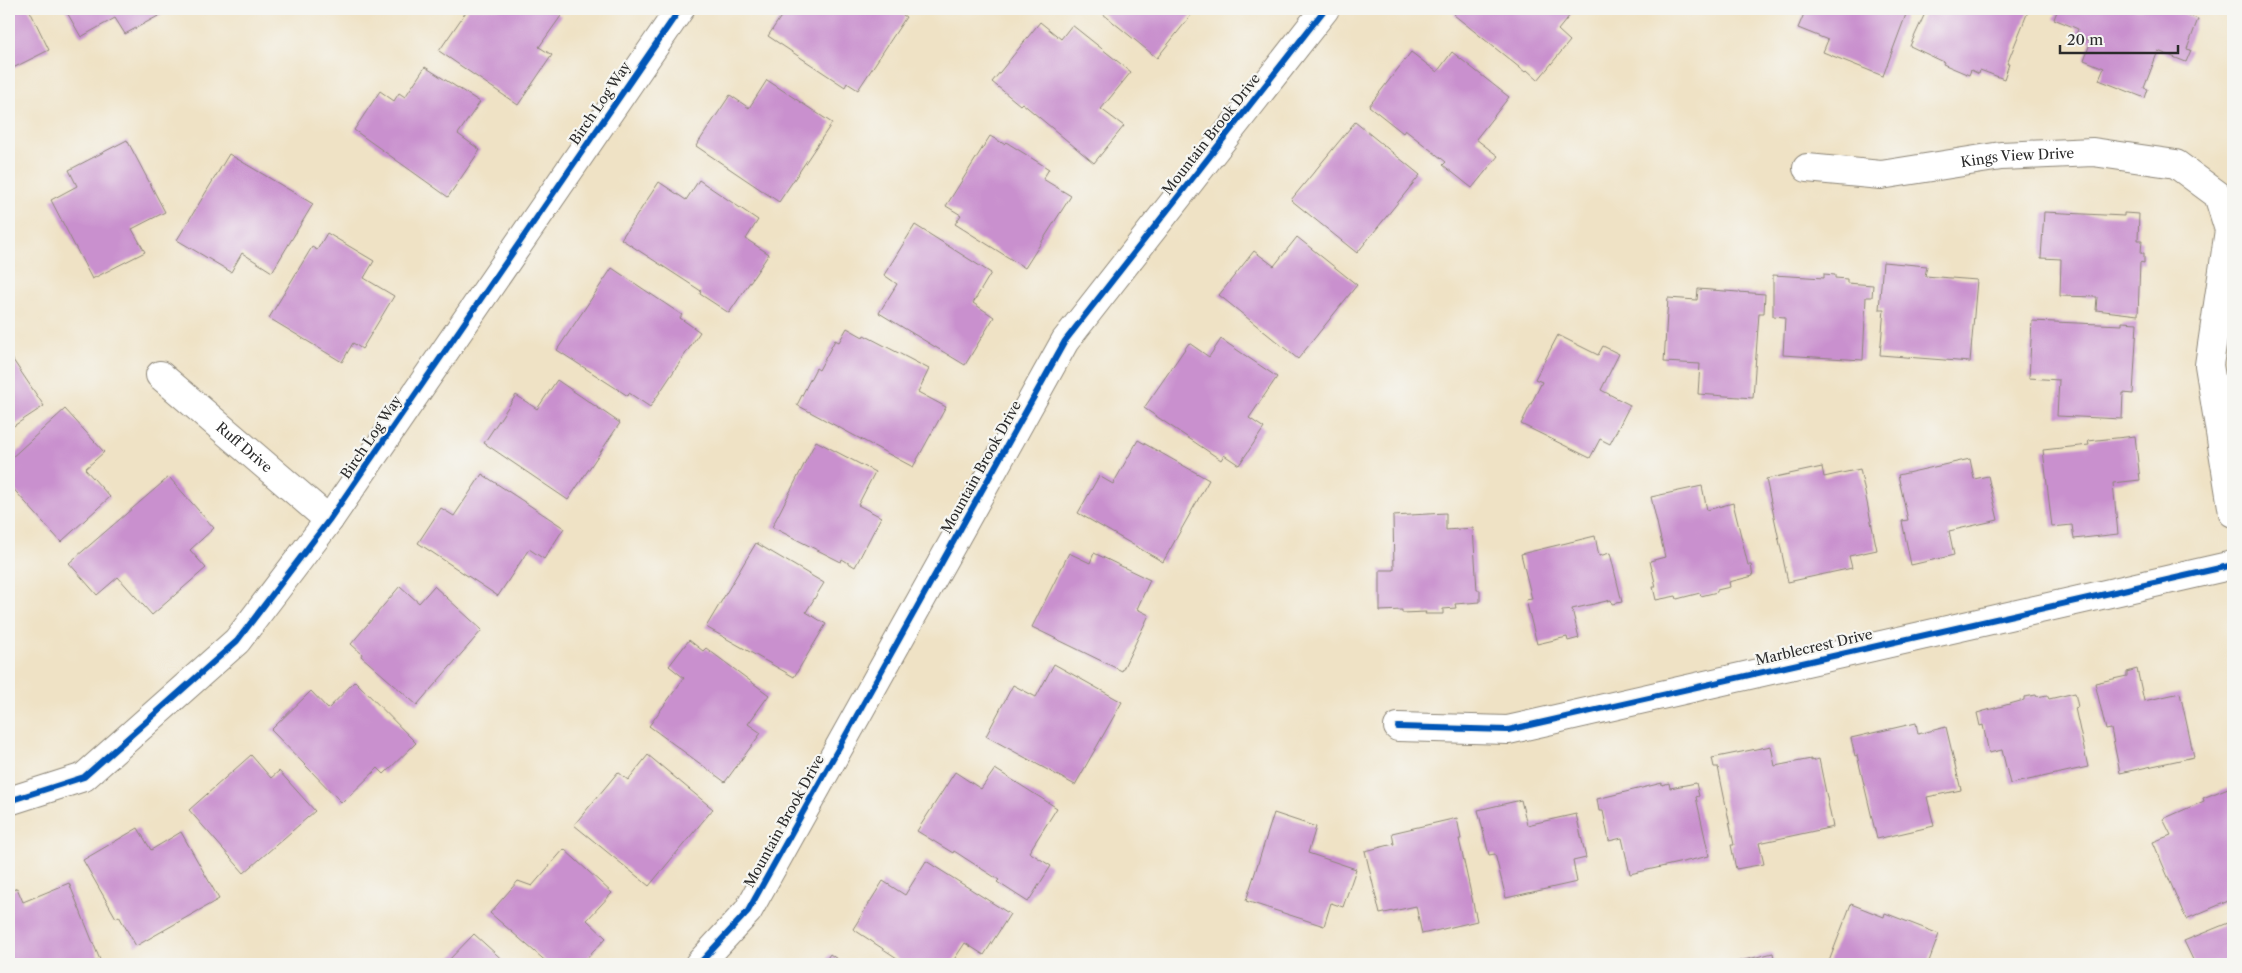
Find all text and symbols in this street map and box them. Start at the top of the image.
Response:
scale bar [2060,22,2177,54]
text: 20 m [2067,30,2103,49]
street label: Birch Log Way [565,58,635,148]
street label: Mountain Brook Drive [1158,69,1264,198]
street label: Kings View Drive [1959,144,2075,171]
street label: Birch Log Way [336,392,406,482]
street label: Mountain Brook Drive [937,397,1025,537]
street label: Ruff Drive [212,418,276,477]
street label: Marblecrest Drive [1754,625,1875,669]
street label: Mountain Brook Drive [740,751,828,891]

